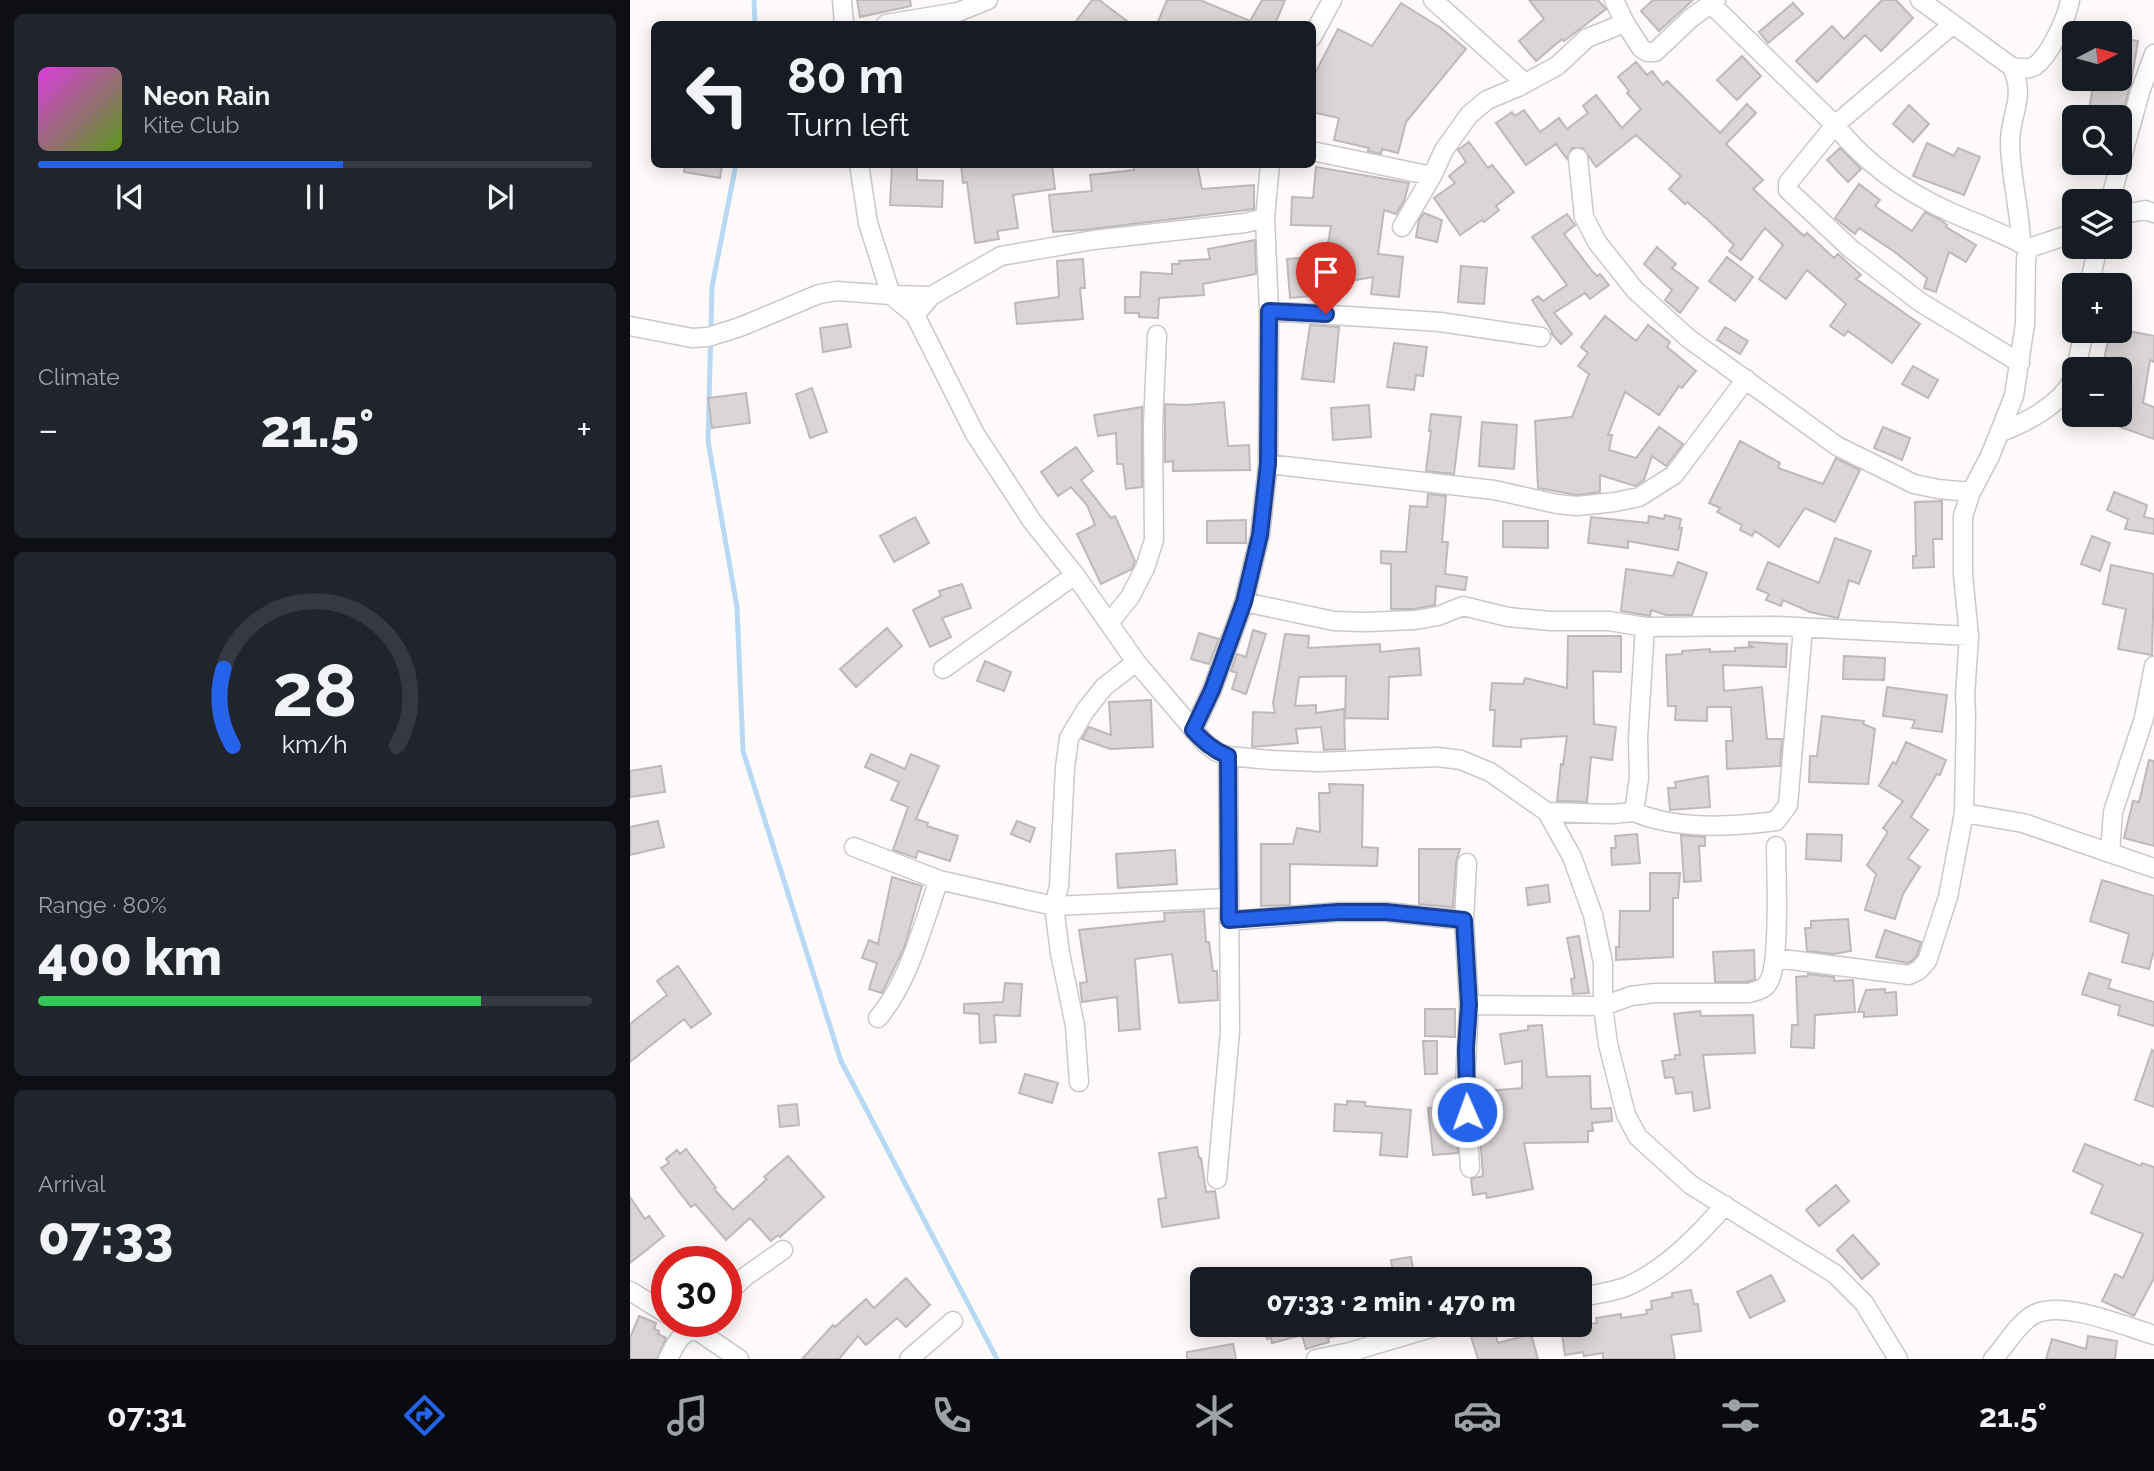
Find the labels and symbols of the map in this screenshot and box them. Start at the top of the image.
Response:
north arrow [2062,21,2132,91]
pin [1296,242,1356,314]
position arrow [1430,1075,1504,1149]
speed limit sign: 30 [651,1246,742,1337]

